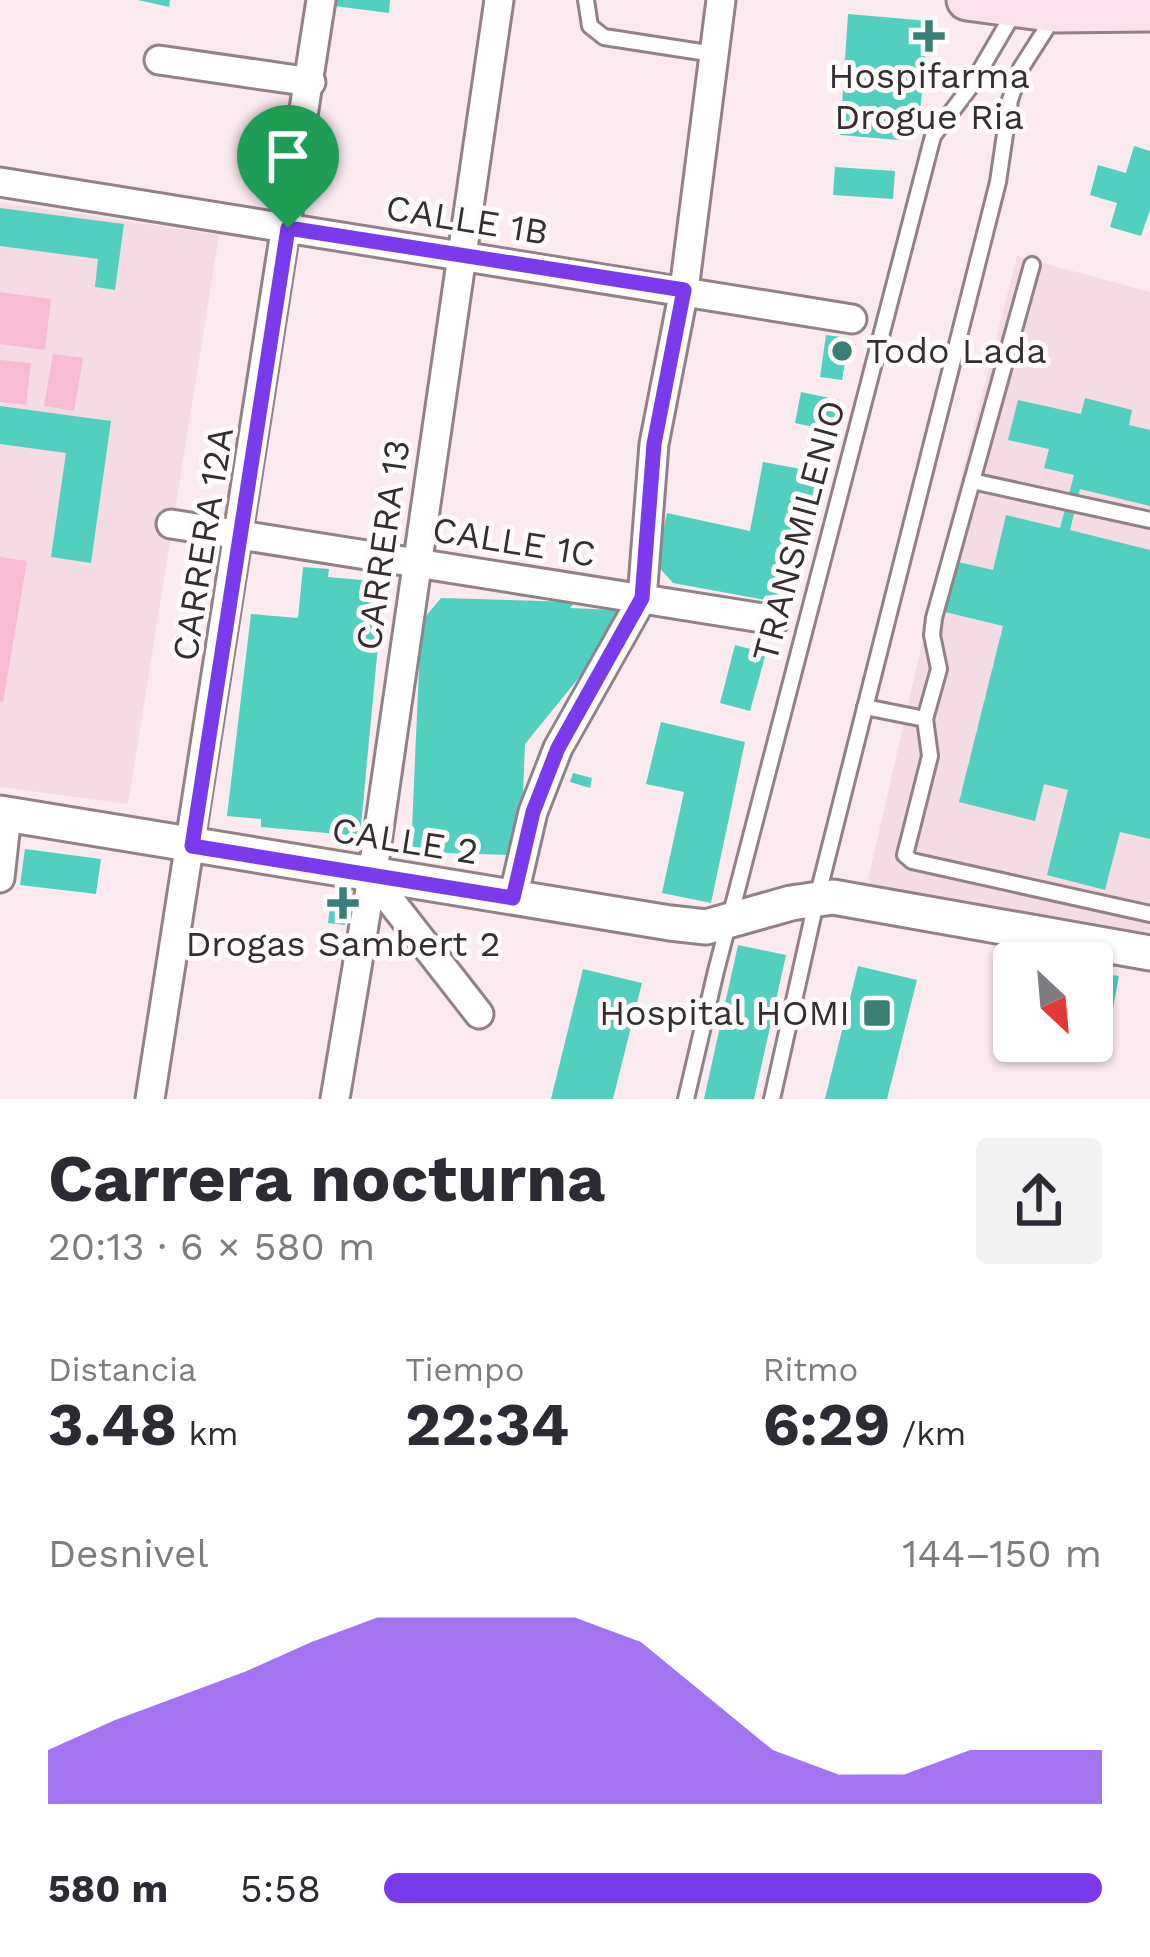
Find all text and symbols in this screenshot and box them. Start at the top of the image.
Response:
marker: Hospifarma Drogue Ria [916,23,942,49]
place label: Hospifarma Drogue Ria [828,55,1030,138]
pin [237,105,339,228]
icon: arrive [255,123,321,189]
street label: CALLE 1B [383,186,551,254]
place label: Todo Lada [866,330,1047,372]
marker: Todo Lada [829,338,855,364]
street label: TRANSMILENIO [744,396,854,666]
street label: CARRERA 12A [164,424,242,664]
street label: CARRERA 13 [347,437,419,653]
street label: CALLE 1C [429,508,599,576]
street label: CALLE 2 [329,809,481,873]
marker: Drogas Sambert 2 [330,890,356,916]
place label: Drogas Sambert 2 [186,923,500,965]
north arrow [993,942,1113,1062]
map controls [993,942,1113,1062]
place label: Hospital HOMI [599,992,850,1034]
marker: Hospital HOMI [861,997,893,1029]
button: share [976,1138,1102,1264]
text: Carrera nocturna [48,1140,605,1217]
text: 20:13 · 6 × 580 m [48,1224,375,1269]
text: Distancia [48,1350,197,1389]
text: Tiempo [405,1350,525,1389]
text: Ritmo [763,1350,858,1389]
text: 3.48 [48,1389,177,1460]
text: 22:34 [405,1389,569,1460]
text: 6:29 [763,1389,890,1460]
text: km [177,1414,239,1453]
text: /km [890,1414,966,1453]
text: Desnivel [48,1531,208,1576]
text: 144–150 m [902,1531,1102,1576]
text: 580 m [48,1866,168,1911]
text: 5:58 [240,1866,321,1911]

